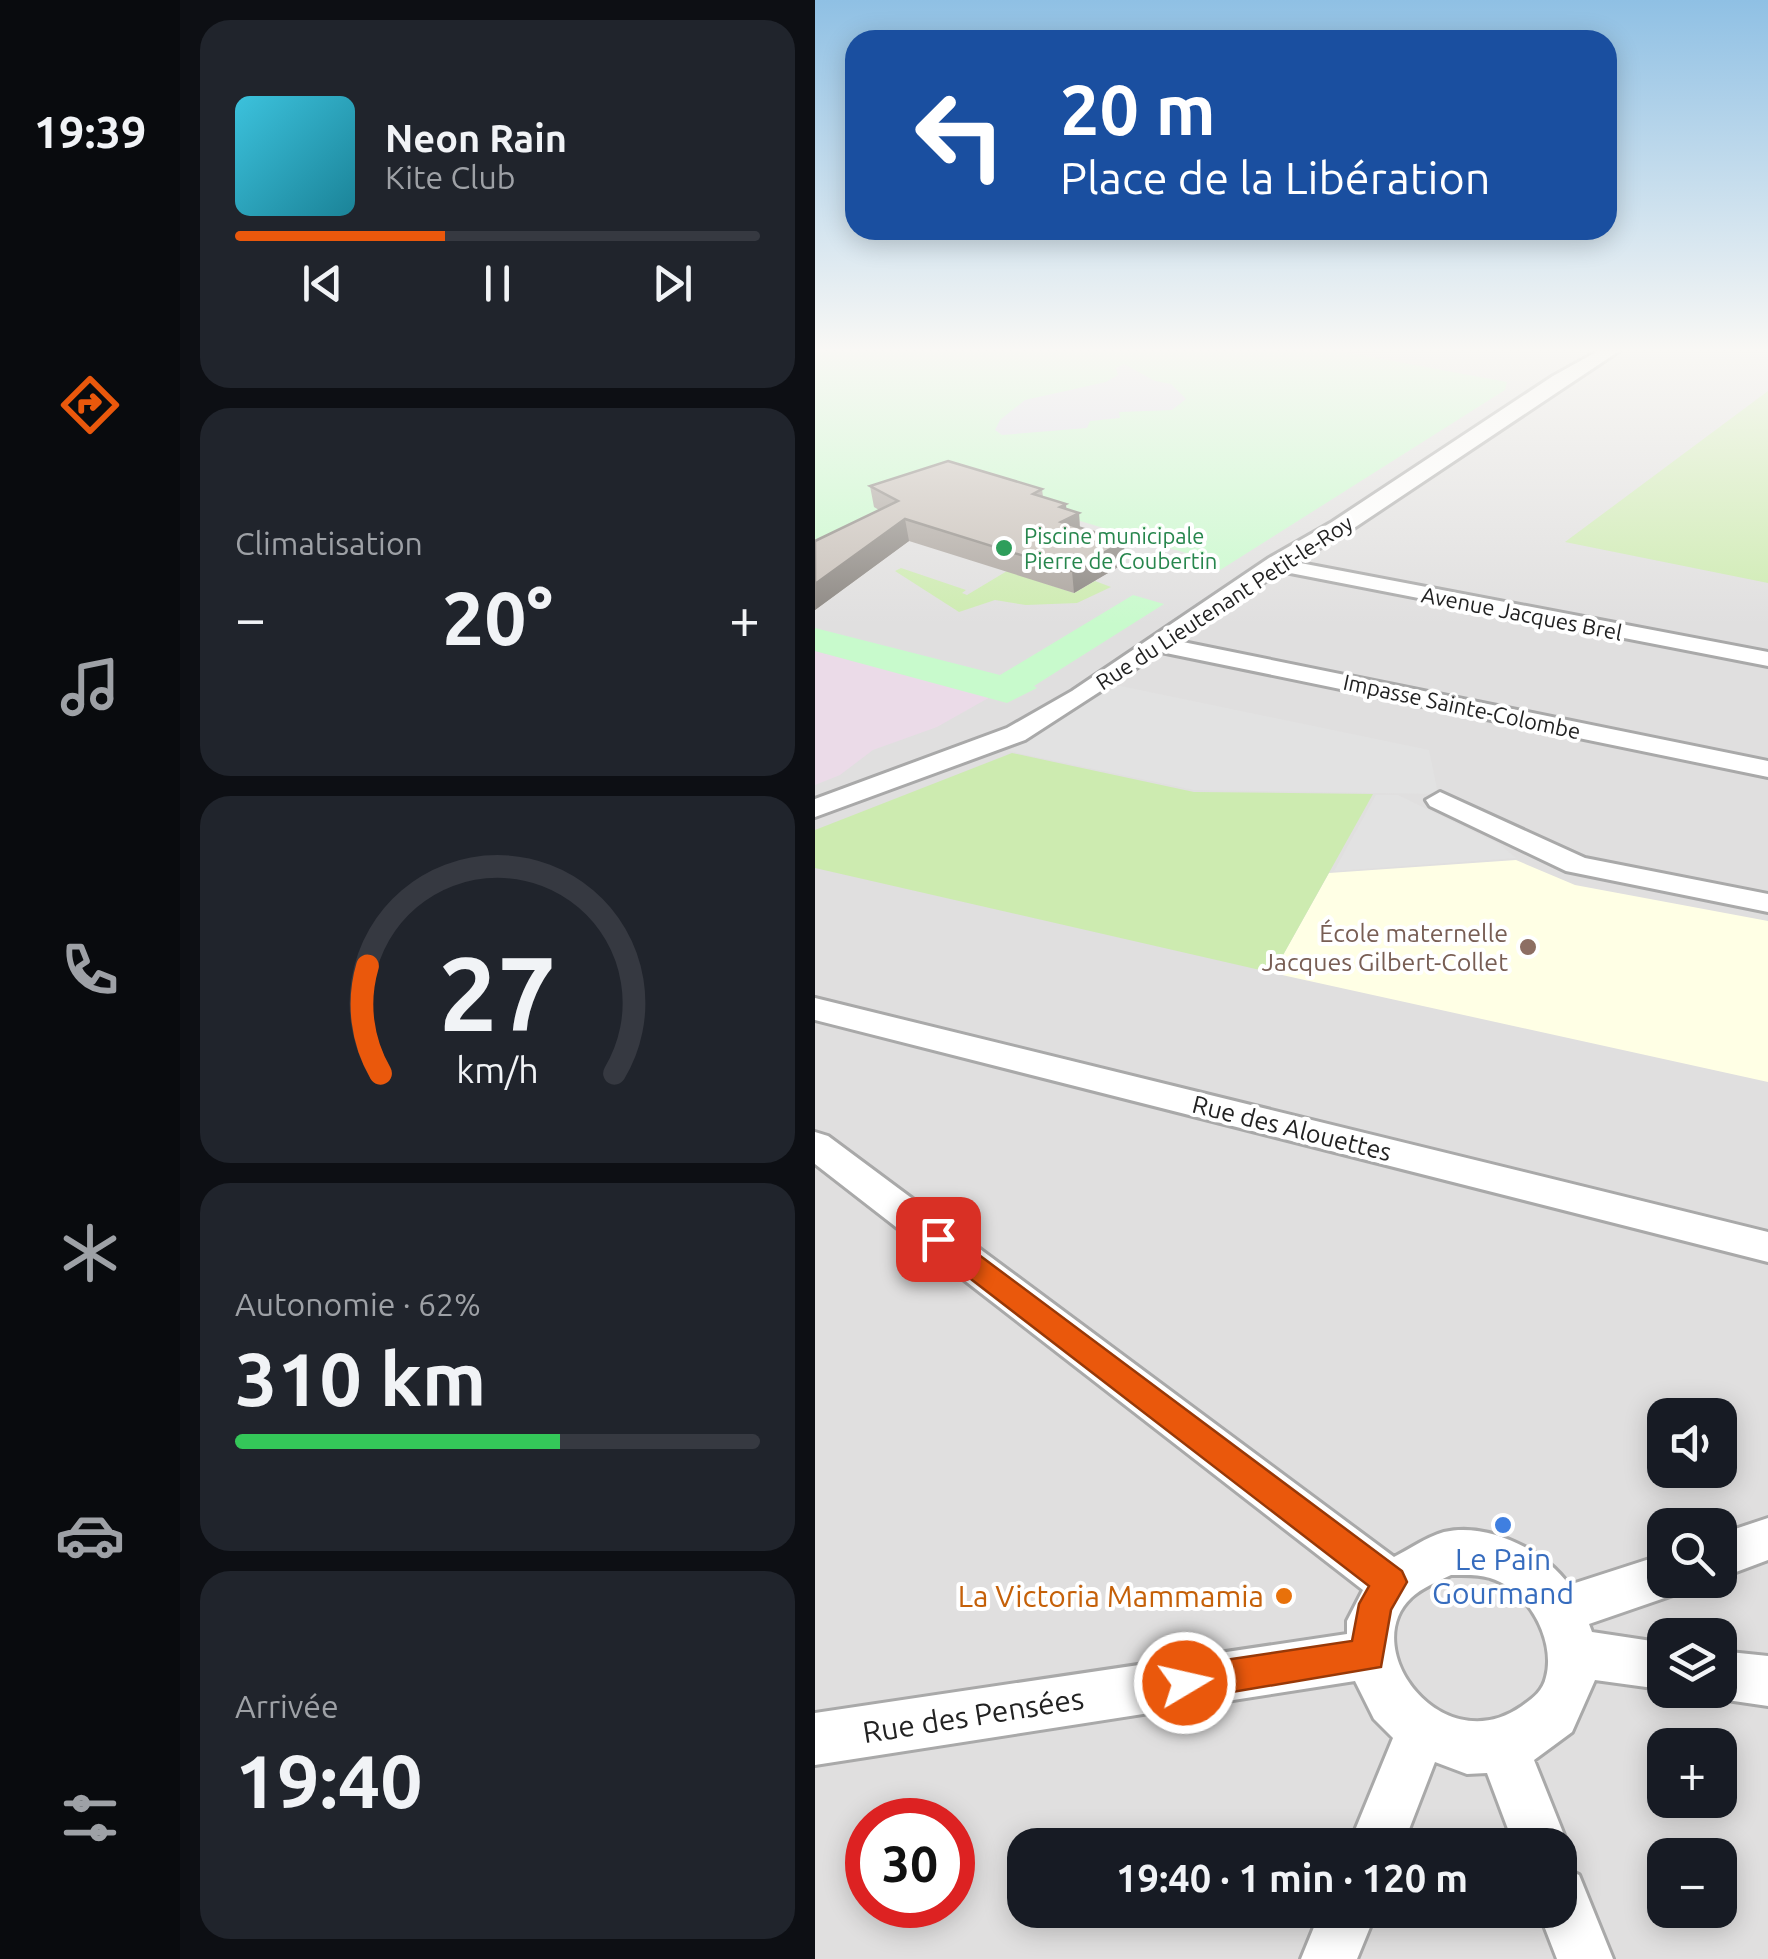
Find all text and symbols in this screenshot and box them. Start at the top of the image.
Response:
icon: left [895,70,1025,200]
text: 20 m [1060,70,1216,148]
text: 19:39 [34,106,146,157]
text: Neon Rain [385,117,567,159]
text: Place de la Libération [1060,152,1490,203]
text: Kite Club [385,159,515,195]
icon: previous [295,256,350,311]
icon: pause [470,256,525,311]
icon: next [645,256,700,311]
icon: directions [55,370,125,440]
street label: Rue du Lieutenant Petit-le-Roy [1091,509,1357,694]
place label: Piscine municipale Pierre de Coubertin [1024,523,1217,573]
text: Climatisation [235,525,423,561]
marker: Piscine municipale Pierre de Coubertin [993,537,1015,559]
text: 20° [442,575,553,659]
street label: Avenue Jacques Brel [1420,581,1625,645]
text: − [235,587,266,648]
text: + [729,587,760,648]
icon: music [55,652,125,722]
street label: Impasse Sainte-Colombe [1341,669,1583,743]
place label: École maternelle Jacques Gilbert-Collet [1262,919,1508,976]
text: 27 [439,934,556,1051]
icon: phone [55,935,125,1005]
marker: École maternelle Jacques Gilbert-Collet [1517,936,1539,958]
text: km/h [456,1050,539,1090]
street label: Rue des Alouettes [1190,1090,1394,1166]
pin [896,1197,981,1282]
icon: arrive [911,1212,966,1267]
icon: climate [55,1218,125,1288]
text: Autonomie · 62% [235,1286,481,1322]
text: 310 km [235,1336,486,1420]
map controls [1647,1398,1737,1928]
button: sound [1647,1398,1737,1488]
icon: car [55,1500,125,1570]
button: search [1647,1508,1737,1598]
marker: Le Pain Gourmand [1492,1514,1514,1536]
place label: Le Pain Gourmand [1432,1542,1574,1610]
place label: La Victoria Mammamia [958,1579,1264,1613]
marker: La Victoria Mammamia [1273,1585,1295,1607]
button: layers [1647,1618,1737,1708]
position arrow [1133,1631,1237,1735]
street label: Rue des Pensées [860,1681,1086,1749]
text: Arrivée [235,1688,339,1724]
button: + [1647,1728,1737,1818]
text: 19:40 [235,1738,423,1822]
icon: filters [55,1783,125,1853]
speed limit sign: 30 [845,1798,975,1928]
button: − [1647,1838,1737,1928]
text: 19:40 · 1 min · 120 m [1116,1857,1468,1899]

